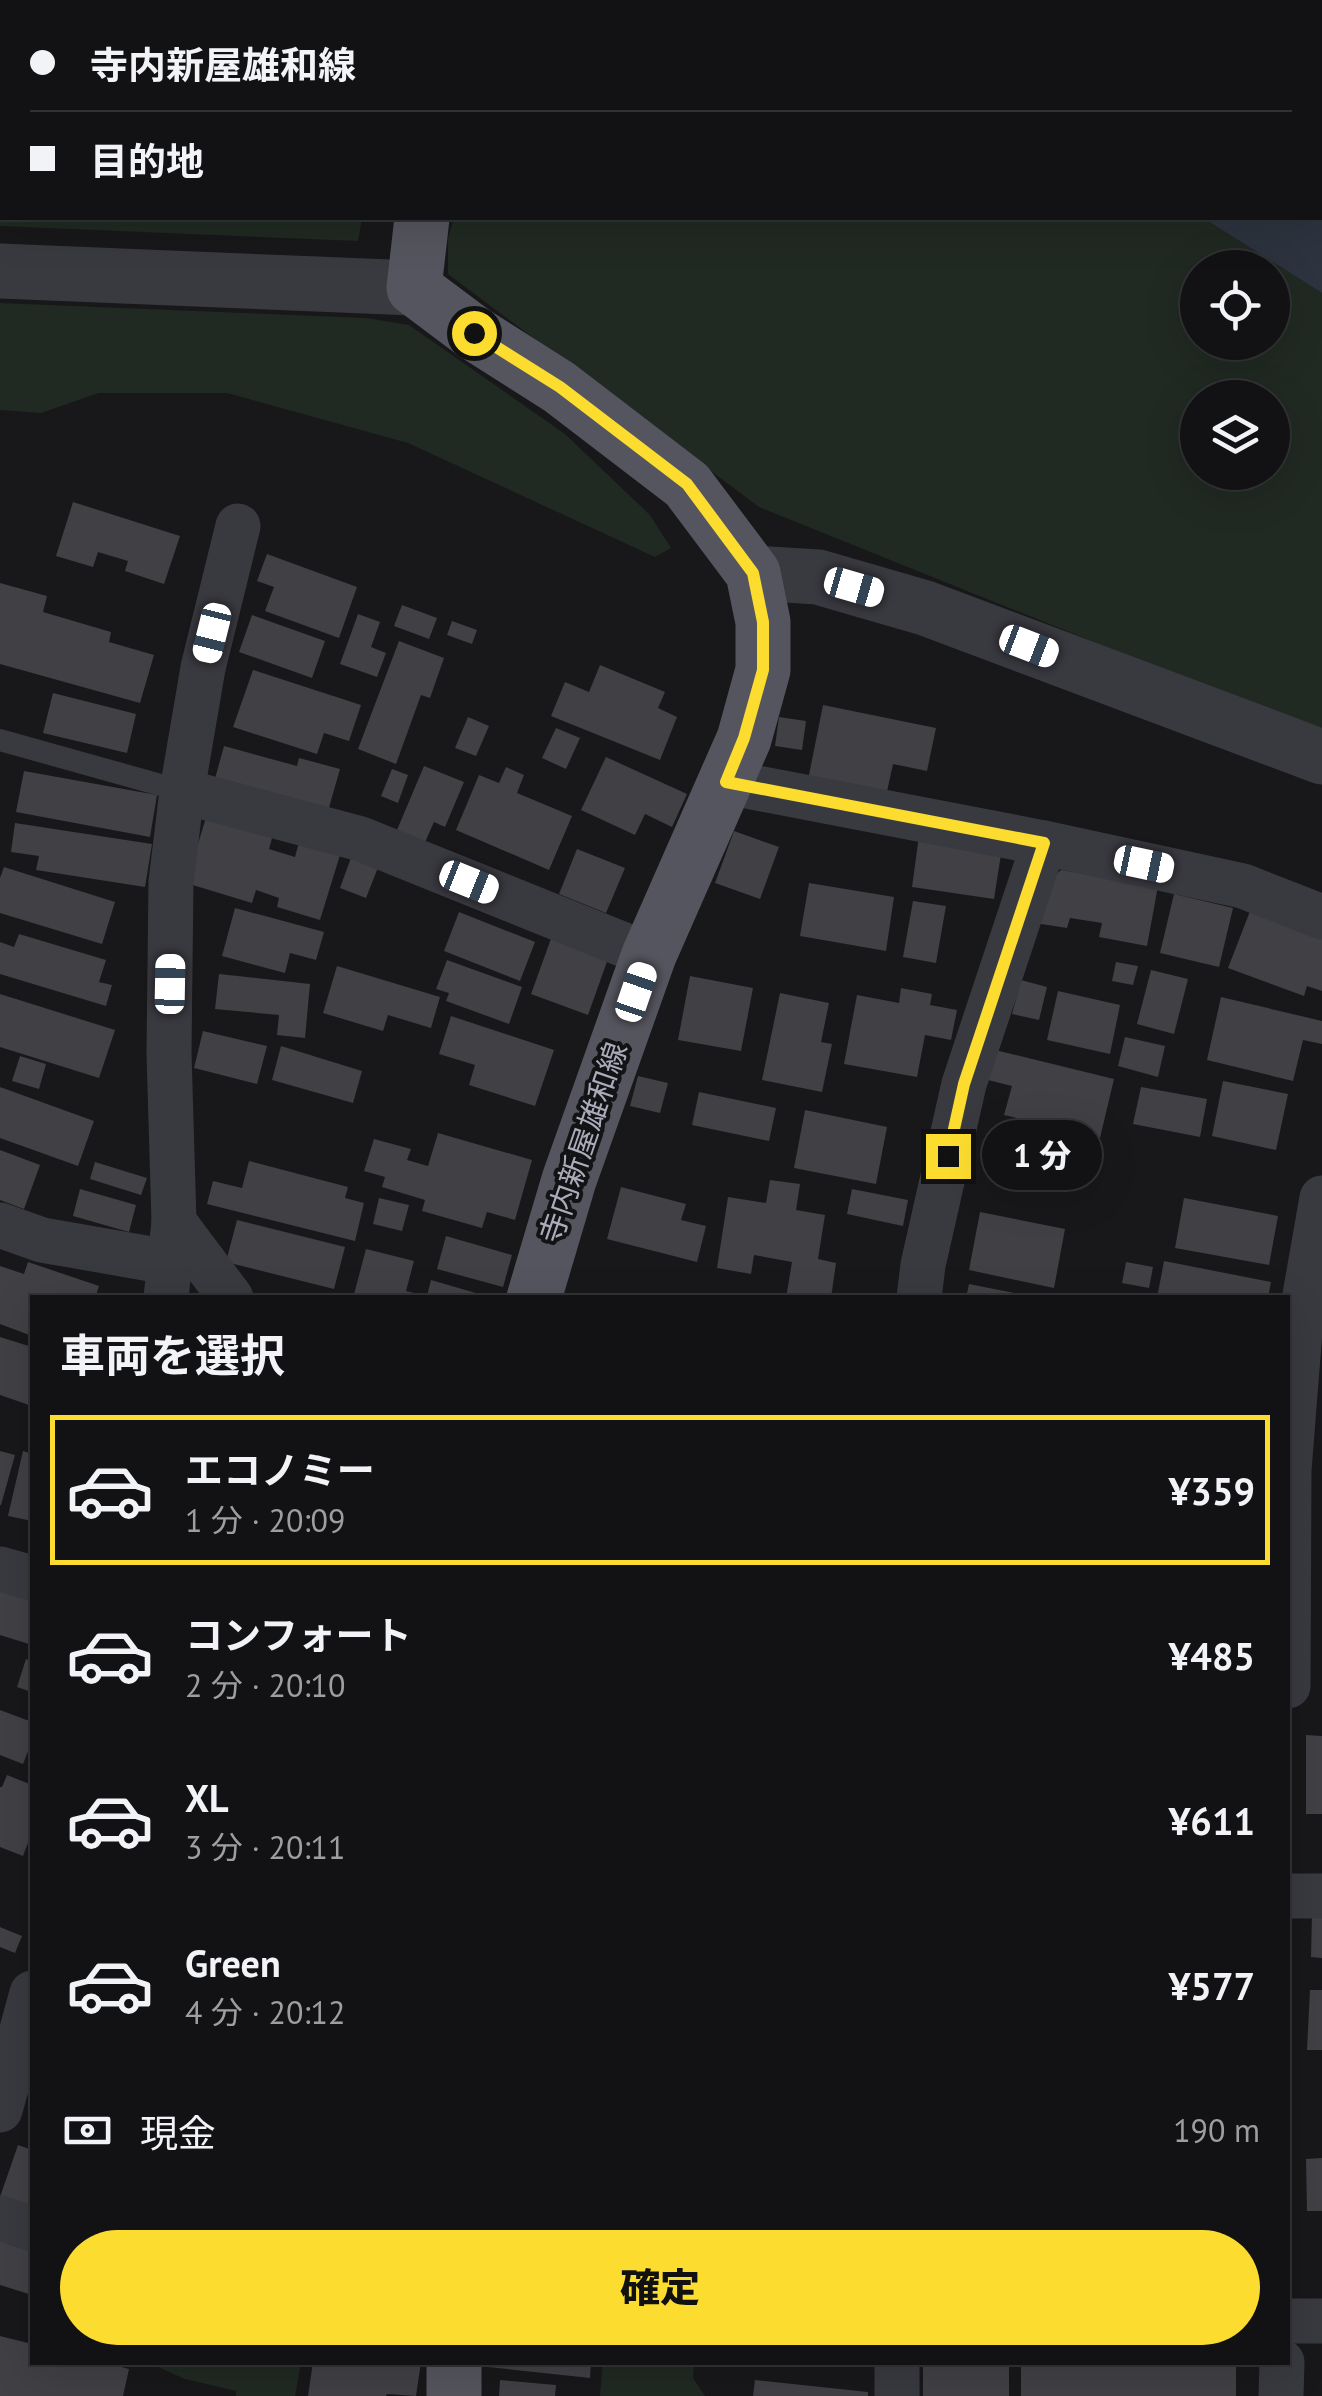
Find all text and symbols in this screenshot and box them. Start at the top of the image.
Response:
text: 寺内新屋雄和線 [90,40,356,89]
text: 目的地 [90,136,204,185]
map controls [1180,250,1290,490]
button: locate [1180,250,1290,360]
route start [452,311,497,356]
button: layers [1180,380,1290,490]
car [821,564,887,610]
car [190,600,234,666]
car [996,621,1062,671]
car [1112,843,1176,885]
car [436,857,502,907]
car [154,954,186,1014]
car [612,959,660,1025]
street label: 寺内新屋雄和線 [530,1037,635,1248]
callout: 1 分 [983,1121,1103,1191]
route end [926,1134,971,1179]
text: 1 分 [1013,1134,1071,1176]
text: 車両を選択 [60,1326,285,1384]
icon: car [65,1445,155,1535]
text: エコノミー [185,1445,375,1494]
text: ¥359 [1169,1466,1255,1515]
text: 1 分 · 20:09 [185,1499,345,1541]
icon: car [65,1610,155,1700]
text: コンフォート [185,1610,412,1659]
text: ¥485 [1169,1631,1255,1680]
text: 2 分 · 20:10 [185,1664,345,1706]
text: XL [185,1773,229,1822]
icon: car [65,1775,155,1865]
text: ¥611 [1169,1796,1255,1845]
text: 3 分 · 20:11 [185,1826,345,1868]
text: Green [185,1938,281,1987]
icon: car [65,1940,155,2030]
text: ¥577 [1169,1961,1255,2010]
text: 4 分 · 20:12 [185,1991,345,2033]
icon: cash [60,2103,115,2158]
text: 現金 [140,2108,216,2157]
text: 190 m [1173,2109,1260,2151]
button: 確定 [60,2230,1260,2345]

